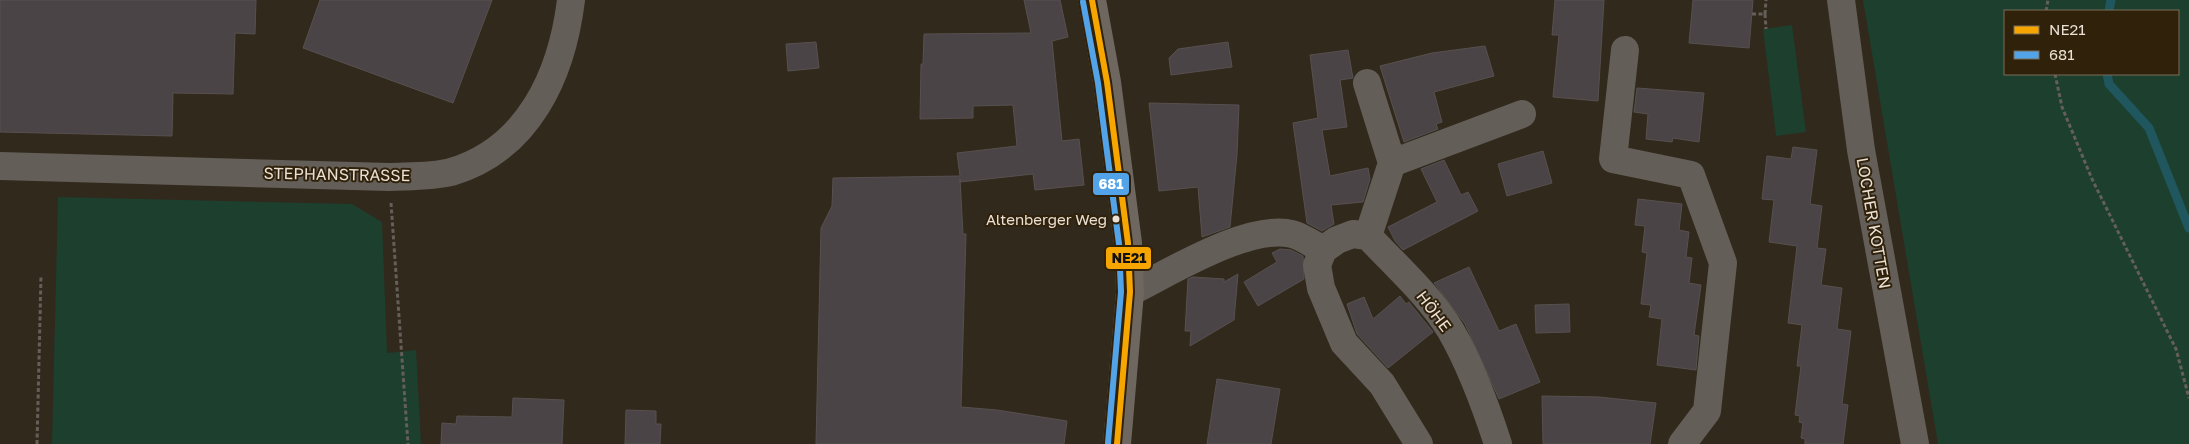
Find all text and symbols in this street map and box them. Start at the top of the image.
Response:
legend [2004,10,2179,75]
text: NE21 [2049,20,2086,38]
text: 681 [2049,45,2075,63]
street label: LOCHER KOTTEN [1853,156,1895,290]
street label: STEPHANSTRASSE [263,163,411,185]
line badge: 681 [1092,172,1130,196]
text: 681 [1098,175,1124,192]
place label: Altenberger Weg [986,210,1107,228]
marker: Altenberger Weg [1111,214,1121,224]
line badge: NE21 [1105,246,1152,270]
text: NE21 [1111,249,1147,266]
street label: HÖHE [1412,287,1456,335]

